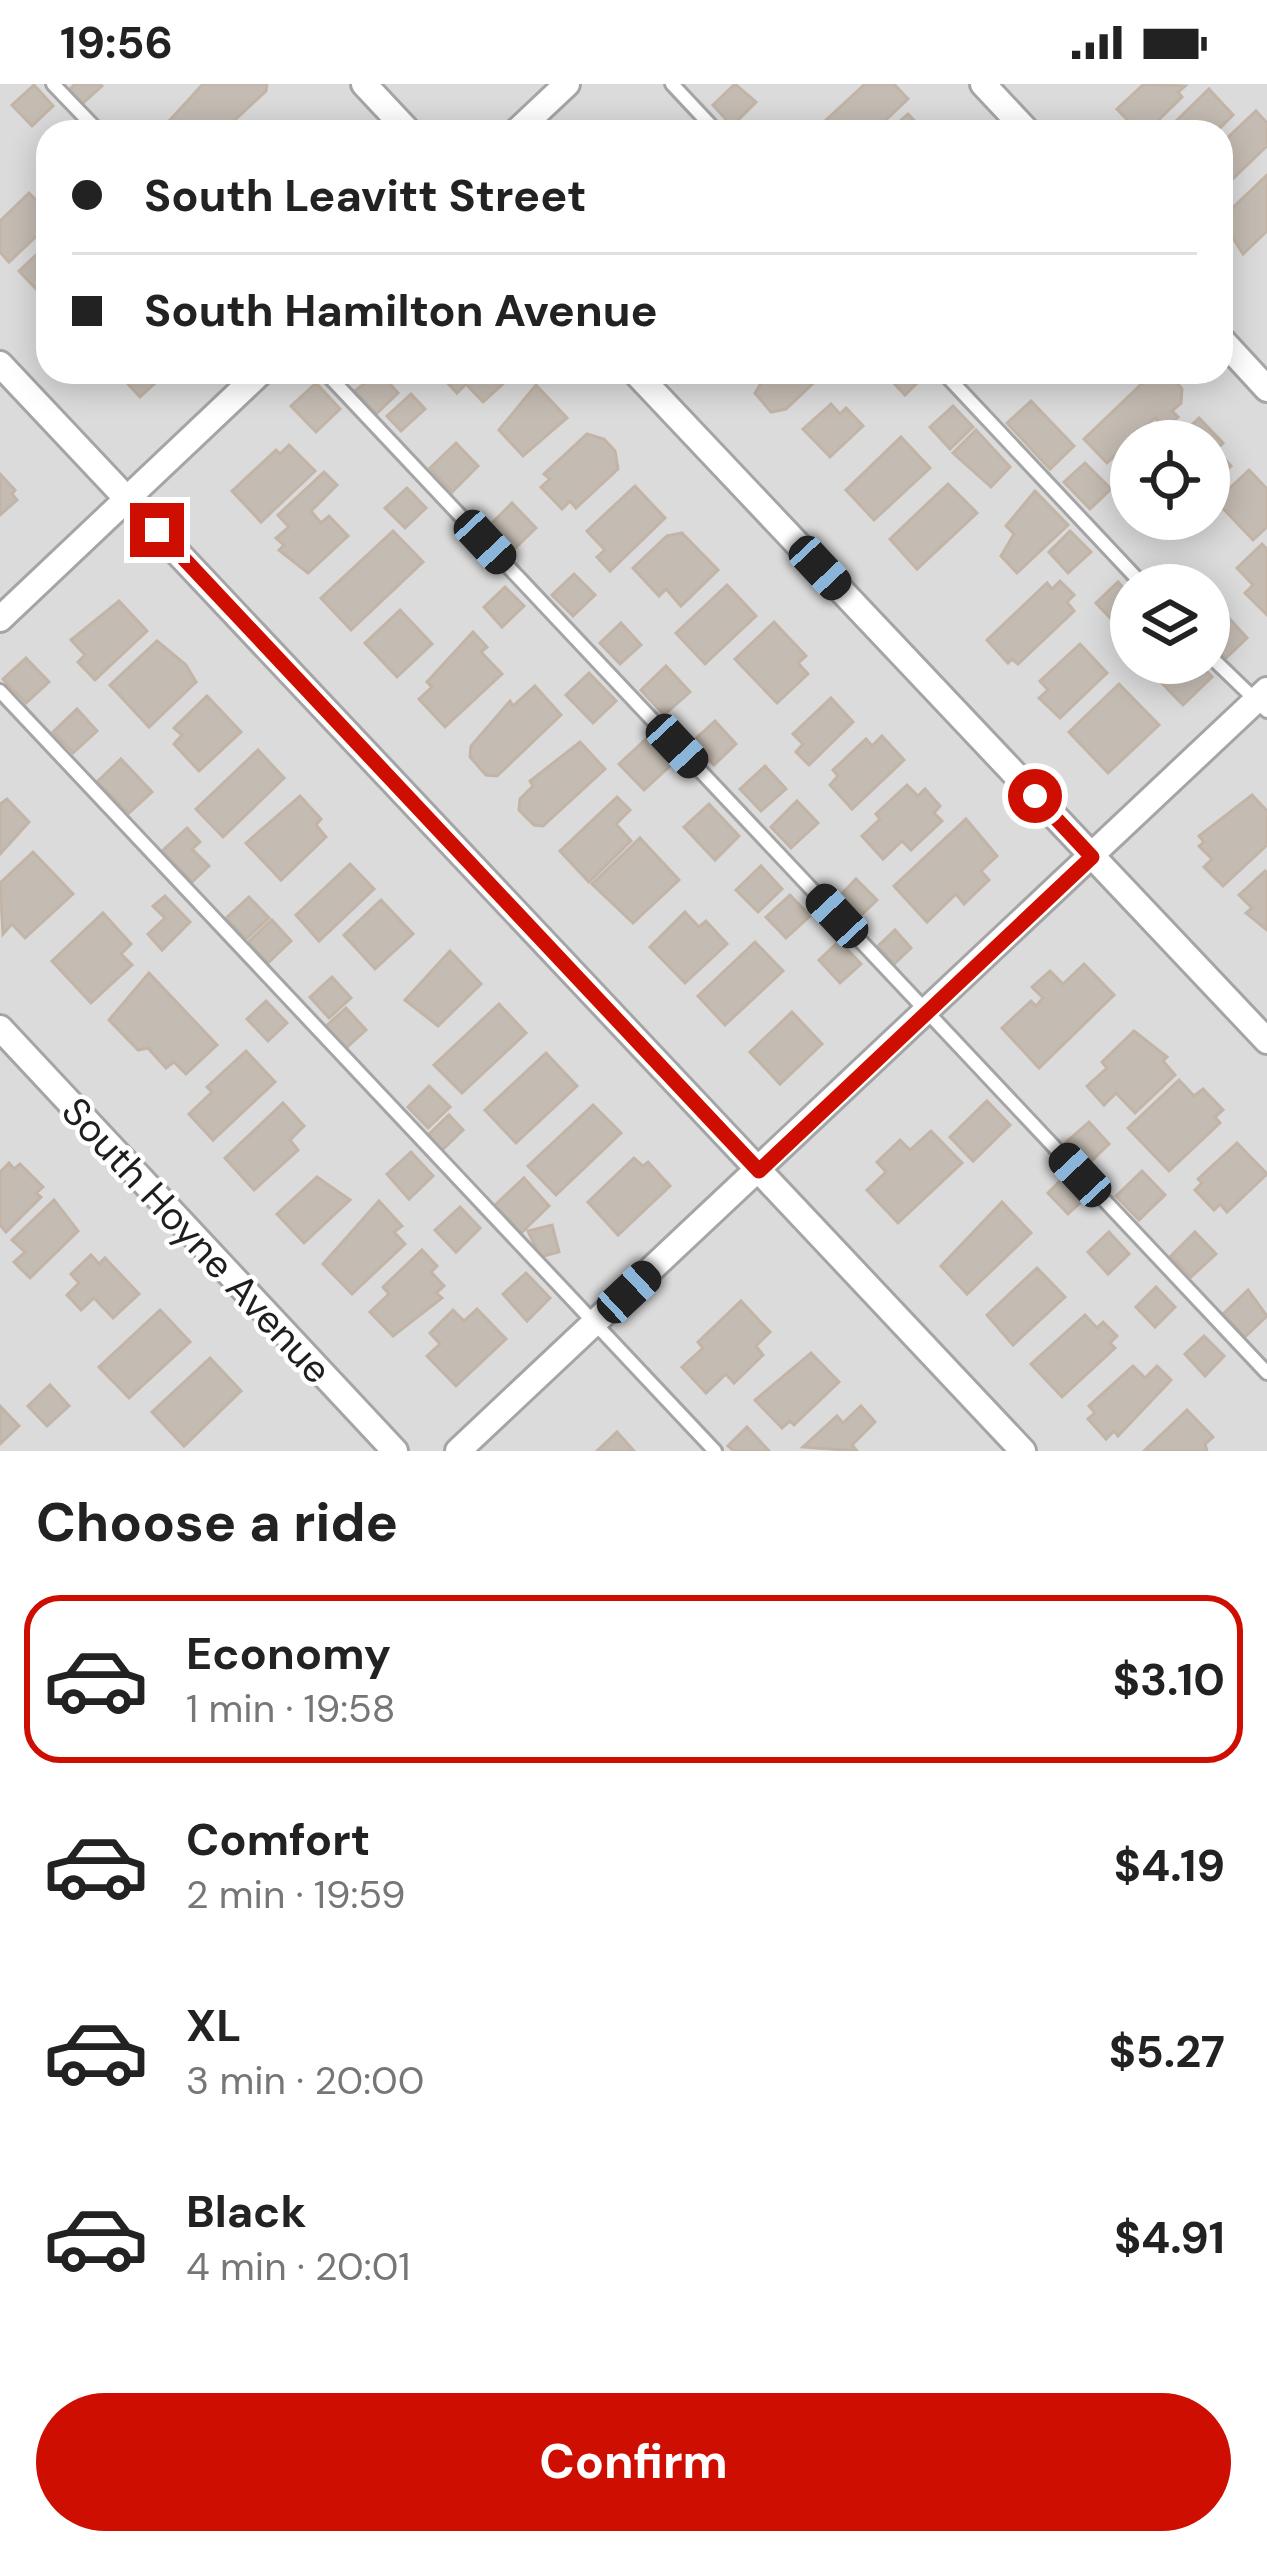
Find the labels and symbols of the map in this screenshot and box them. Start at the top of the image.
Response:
route end [130,503,184,557]
car [447,503,523,581]
car [782,529,858,607]
car [639,707,715,785]
route start [1008,769,1062,823]
car [799,877,875,955]
street label: South Hoyne Avenue [51,1086,343,1394]
car [1042,1136,1118,1214]
car [590,1254,668,1330]

